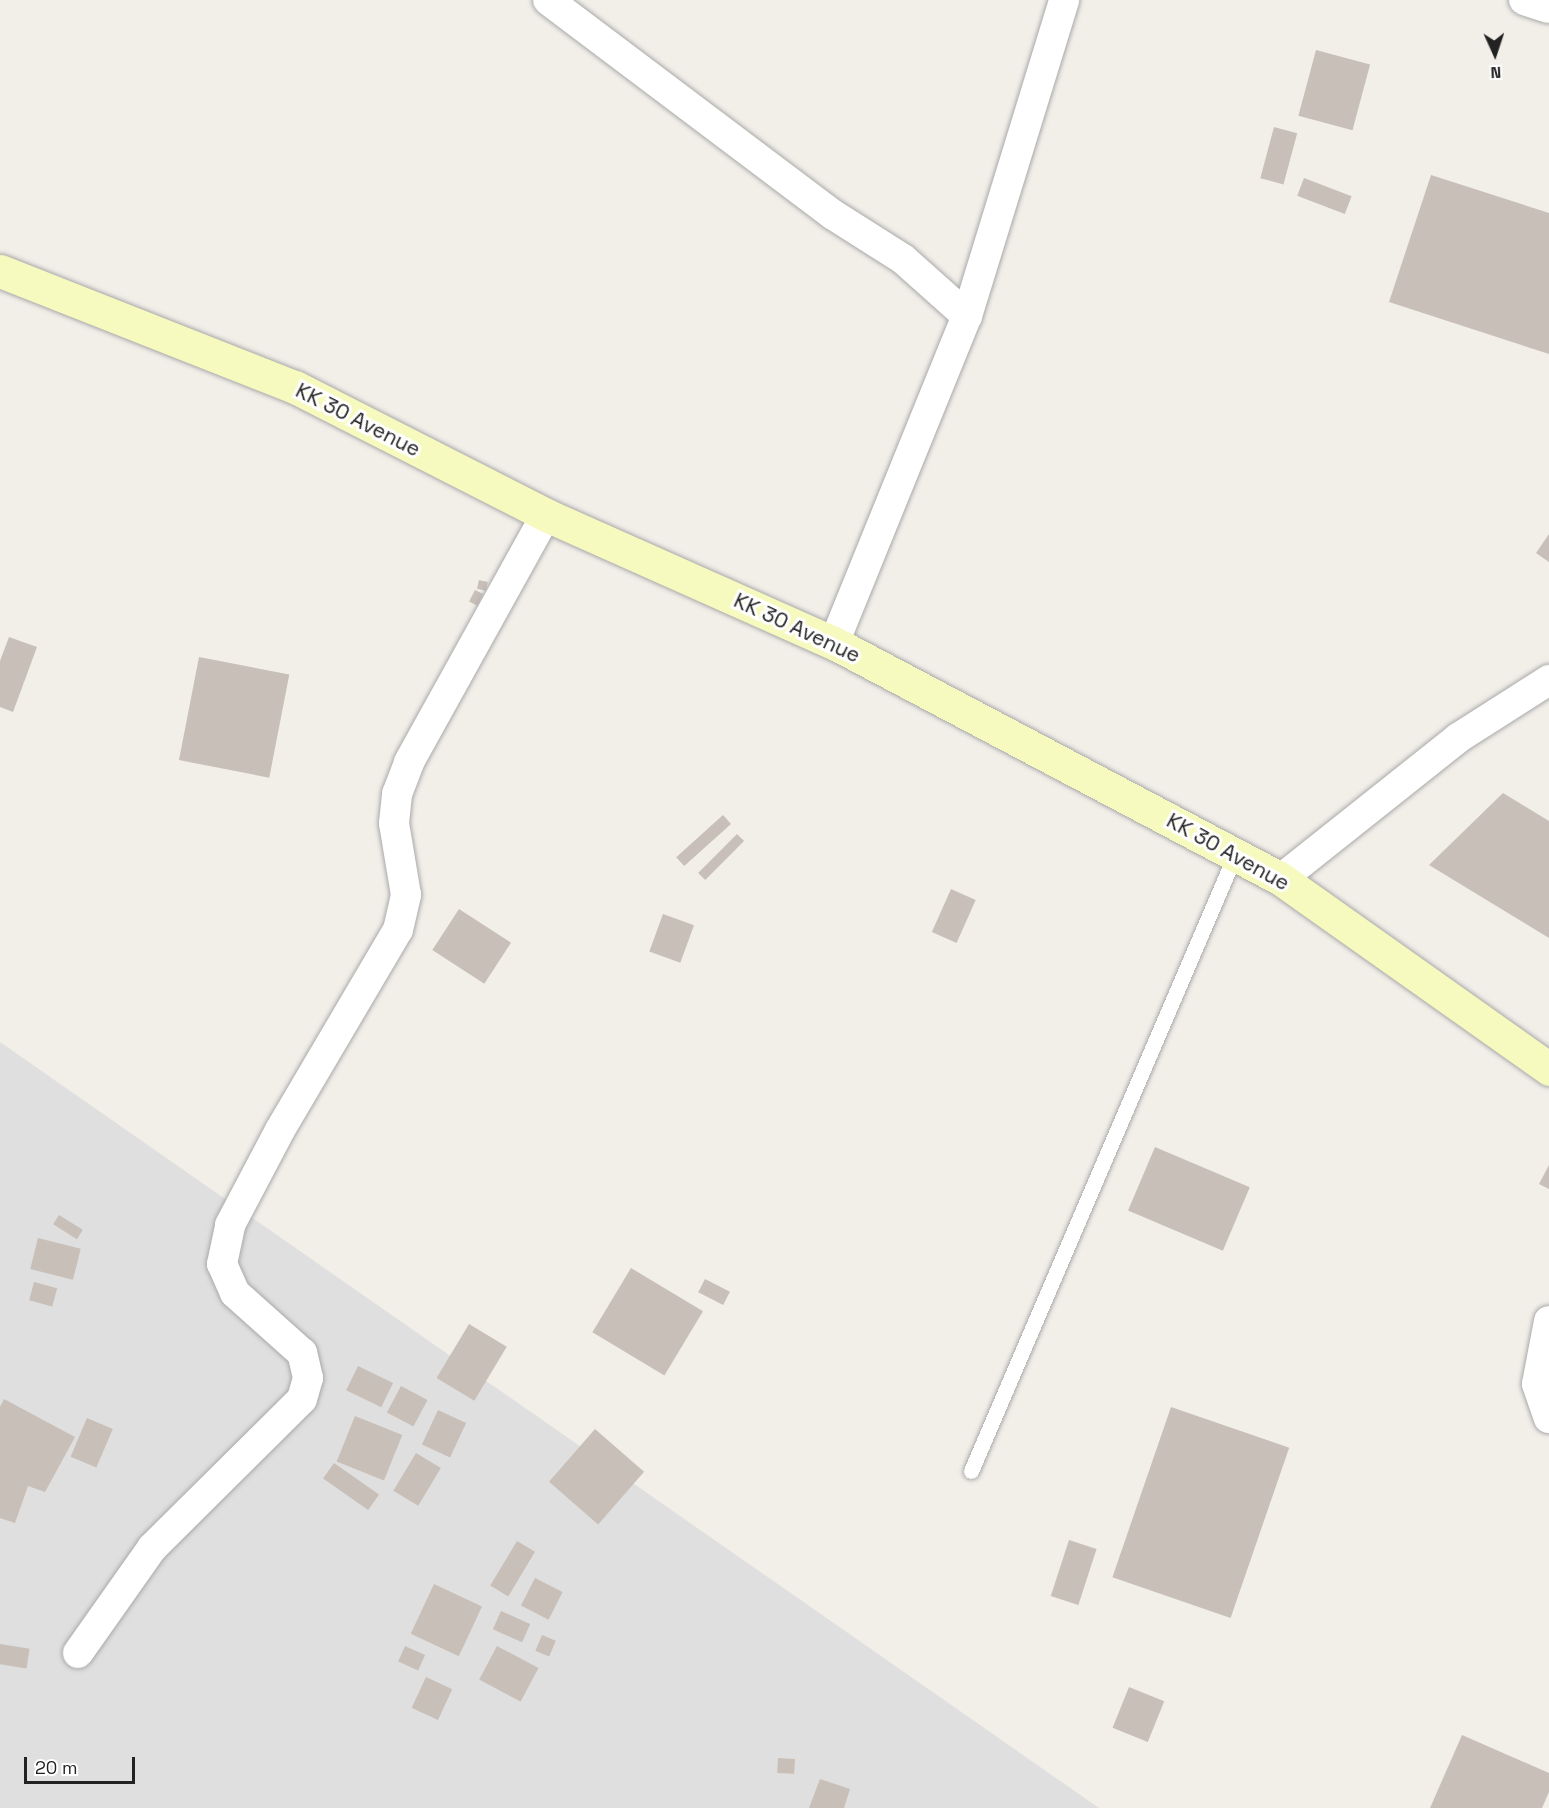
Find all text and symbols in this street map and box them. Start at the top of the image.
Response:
north arrow [1465,24,1525,84]
text: N [1490,62,1502,83]
street label: KK 30 Avenue [291,378,425,462]
street label: KK 30 Avenue [730,588,864,668]
street label: KK 30 Avenue [1162,808,1294,896]
scale bar [27,1745,138,1783]
text: 20 m [35,1756,78,1779]

